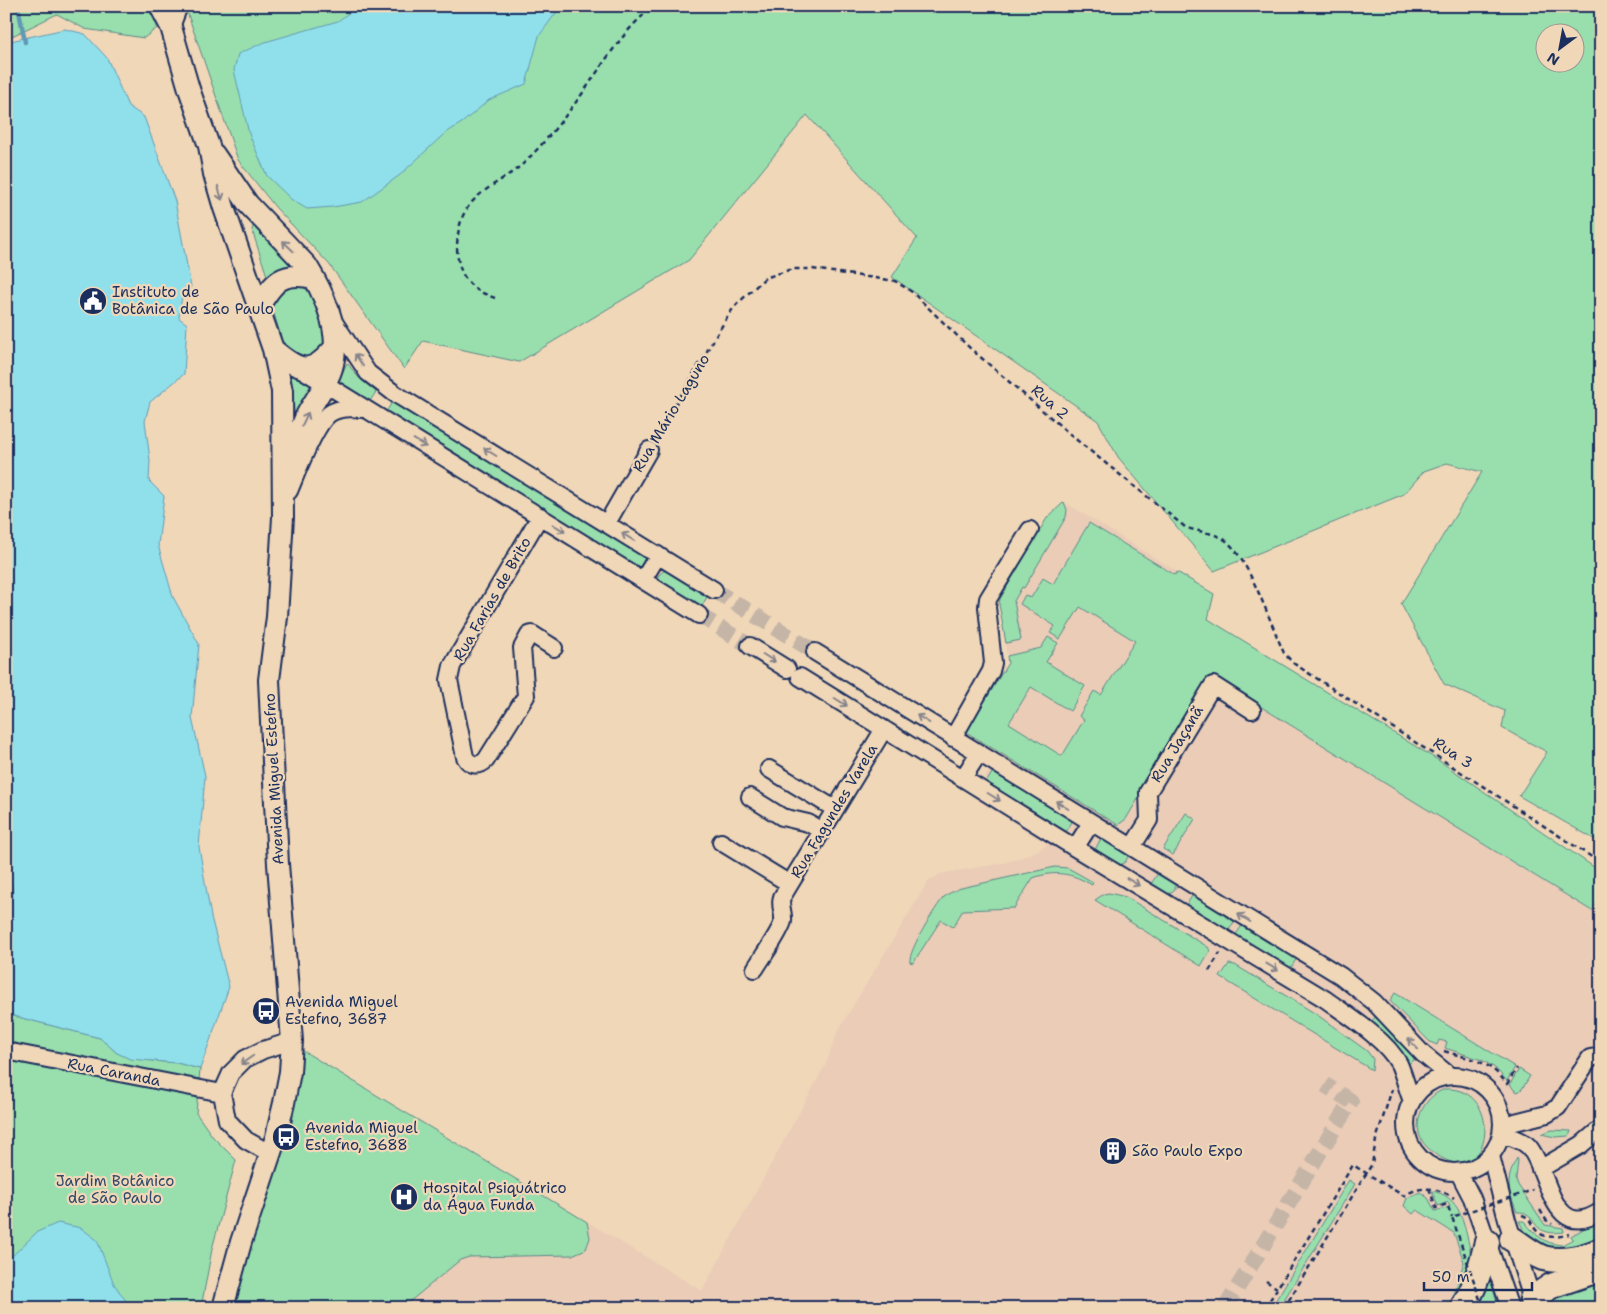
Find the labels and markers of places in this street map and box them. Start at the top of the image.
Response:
place label: Instituto de Botânica de São Paulo [112,282,274,319]
public building icon: Instituto de Botânica de São Paulo [78,286,108,316]
place label: Avenida Miguel Estefno, 3687 [285,992,398,1029]
bus stop icon: Avenida Miguel Estefno, 3687 [251,996,281,1026]
place label: Avenida Miguel Estefno, 3688 [305,1118,418,1155]
bus stop icon: Avenida Miguel Estefno, 3688 [271,1122,301,1152]
building icon: São Paulo Expo [1098,1136,1128,1166]
place label: São Paulo Expo [1132,1141,1243,1161]
place label: Hospital Psiquátrico da Água Funda [423,1178,567,1215]
hospital icon: Hospital Psiquátrico da Água Funda [389,1182,419,1212]

